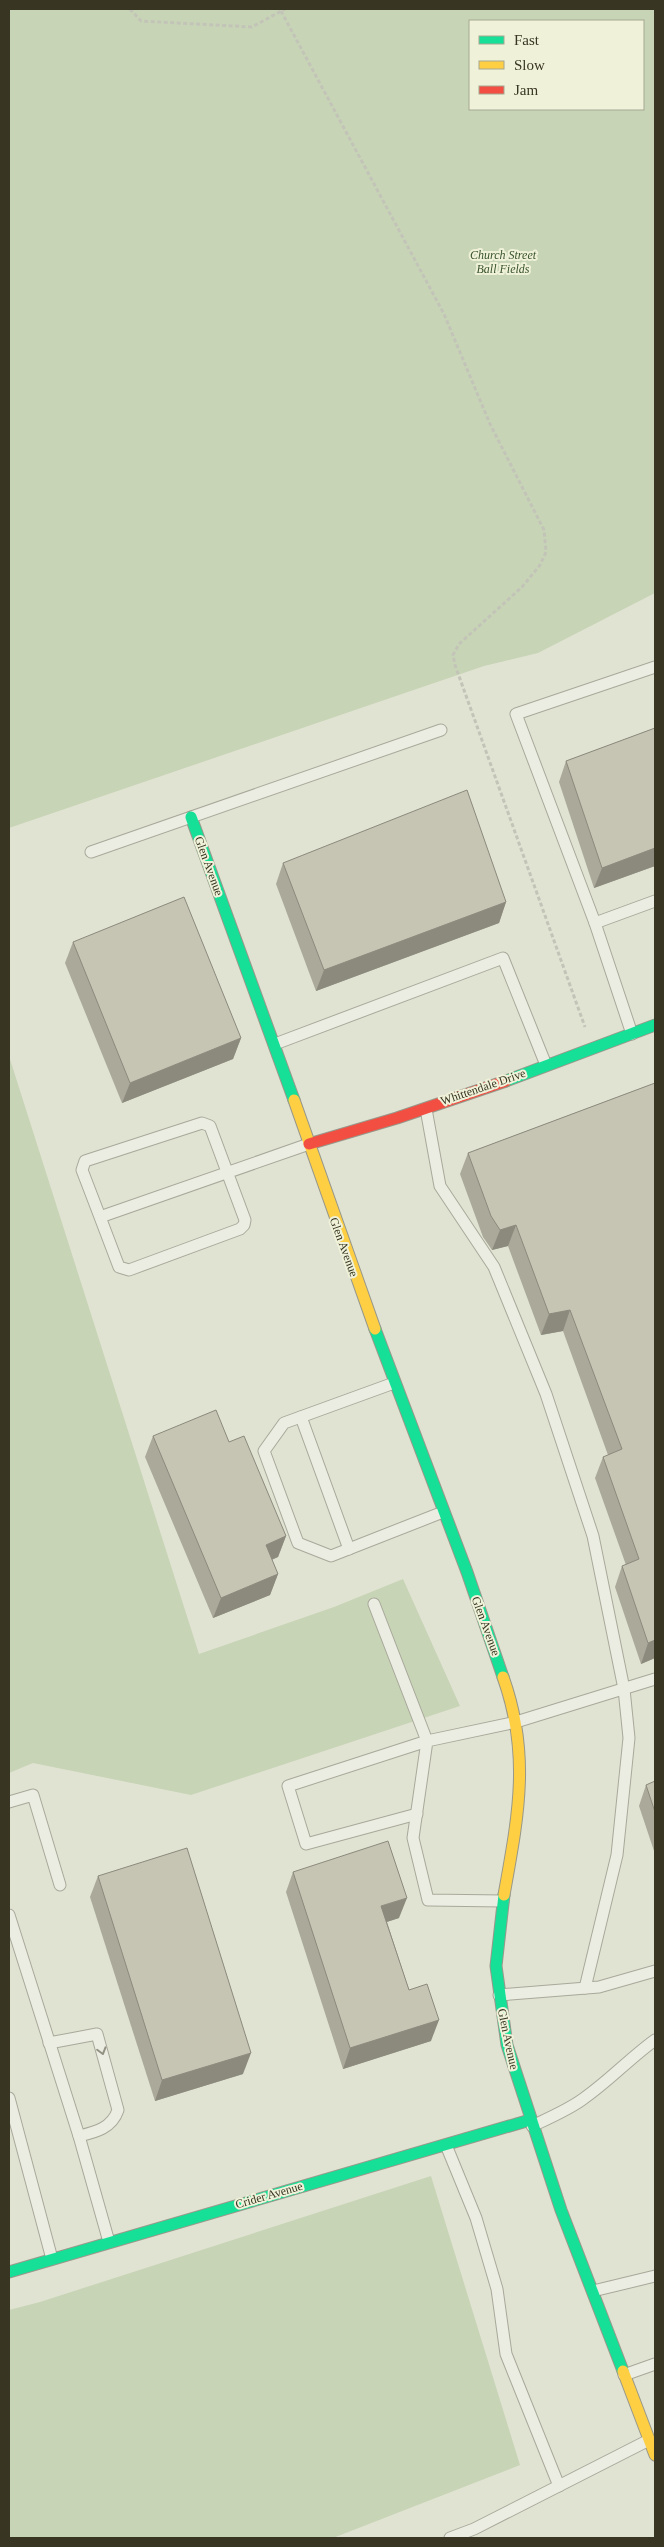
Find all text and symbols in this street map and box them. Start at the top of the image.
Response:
legend [469,20,644,110]
text: Fast [514,32,540,48]
text: Slow [514,57,545,73]
text: Jam [514,82,538,98]
park label: Church Street Ball Fields [470,248,537,276]
street label: Glen Avenue [192,834,226,898]
street label: Whittendale Drive [439,1066,527,1108]
street label: Glen Avenue [327,1215,361,1279]
street label: Glen Avenue [469,1594,503,1658]
street label: Glen Avenue [495,2007,521,2071]
one-way arrow [96,2047,106,2055]
street label: Crider Avenue [234,2179,304,2211]

